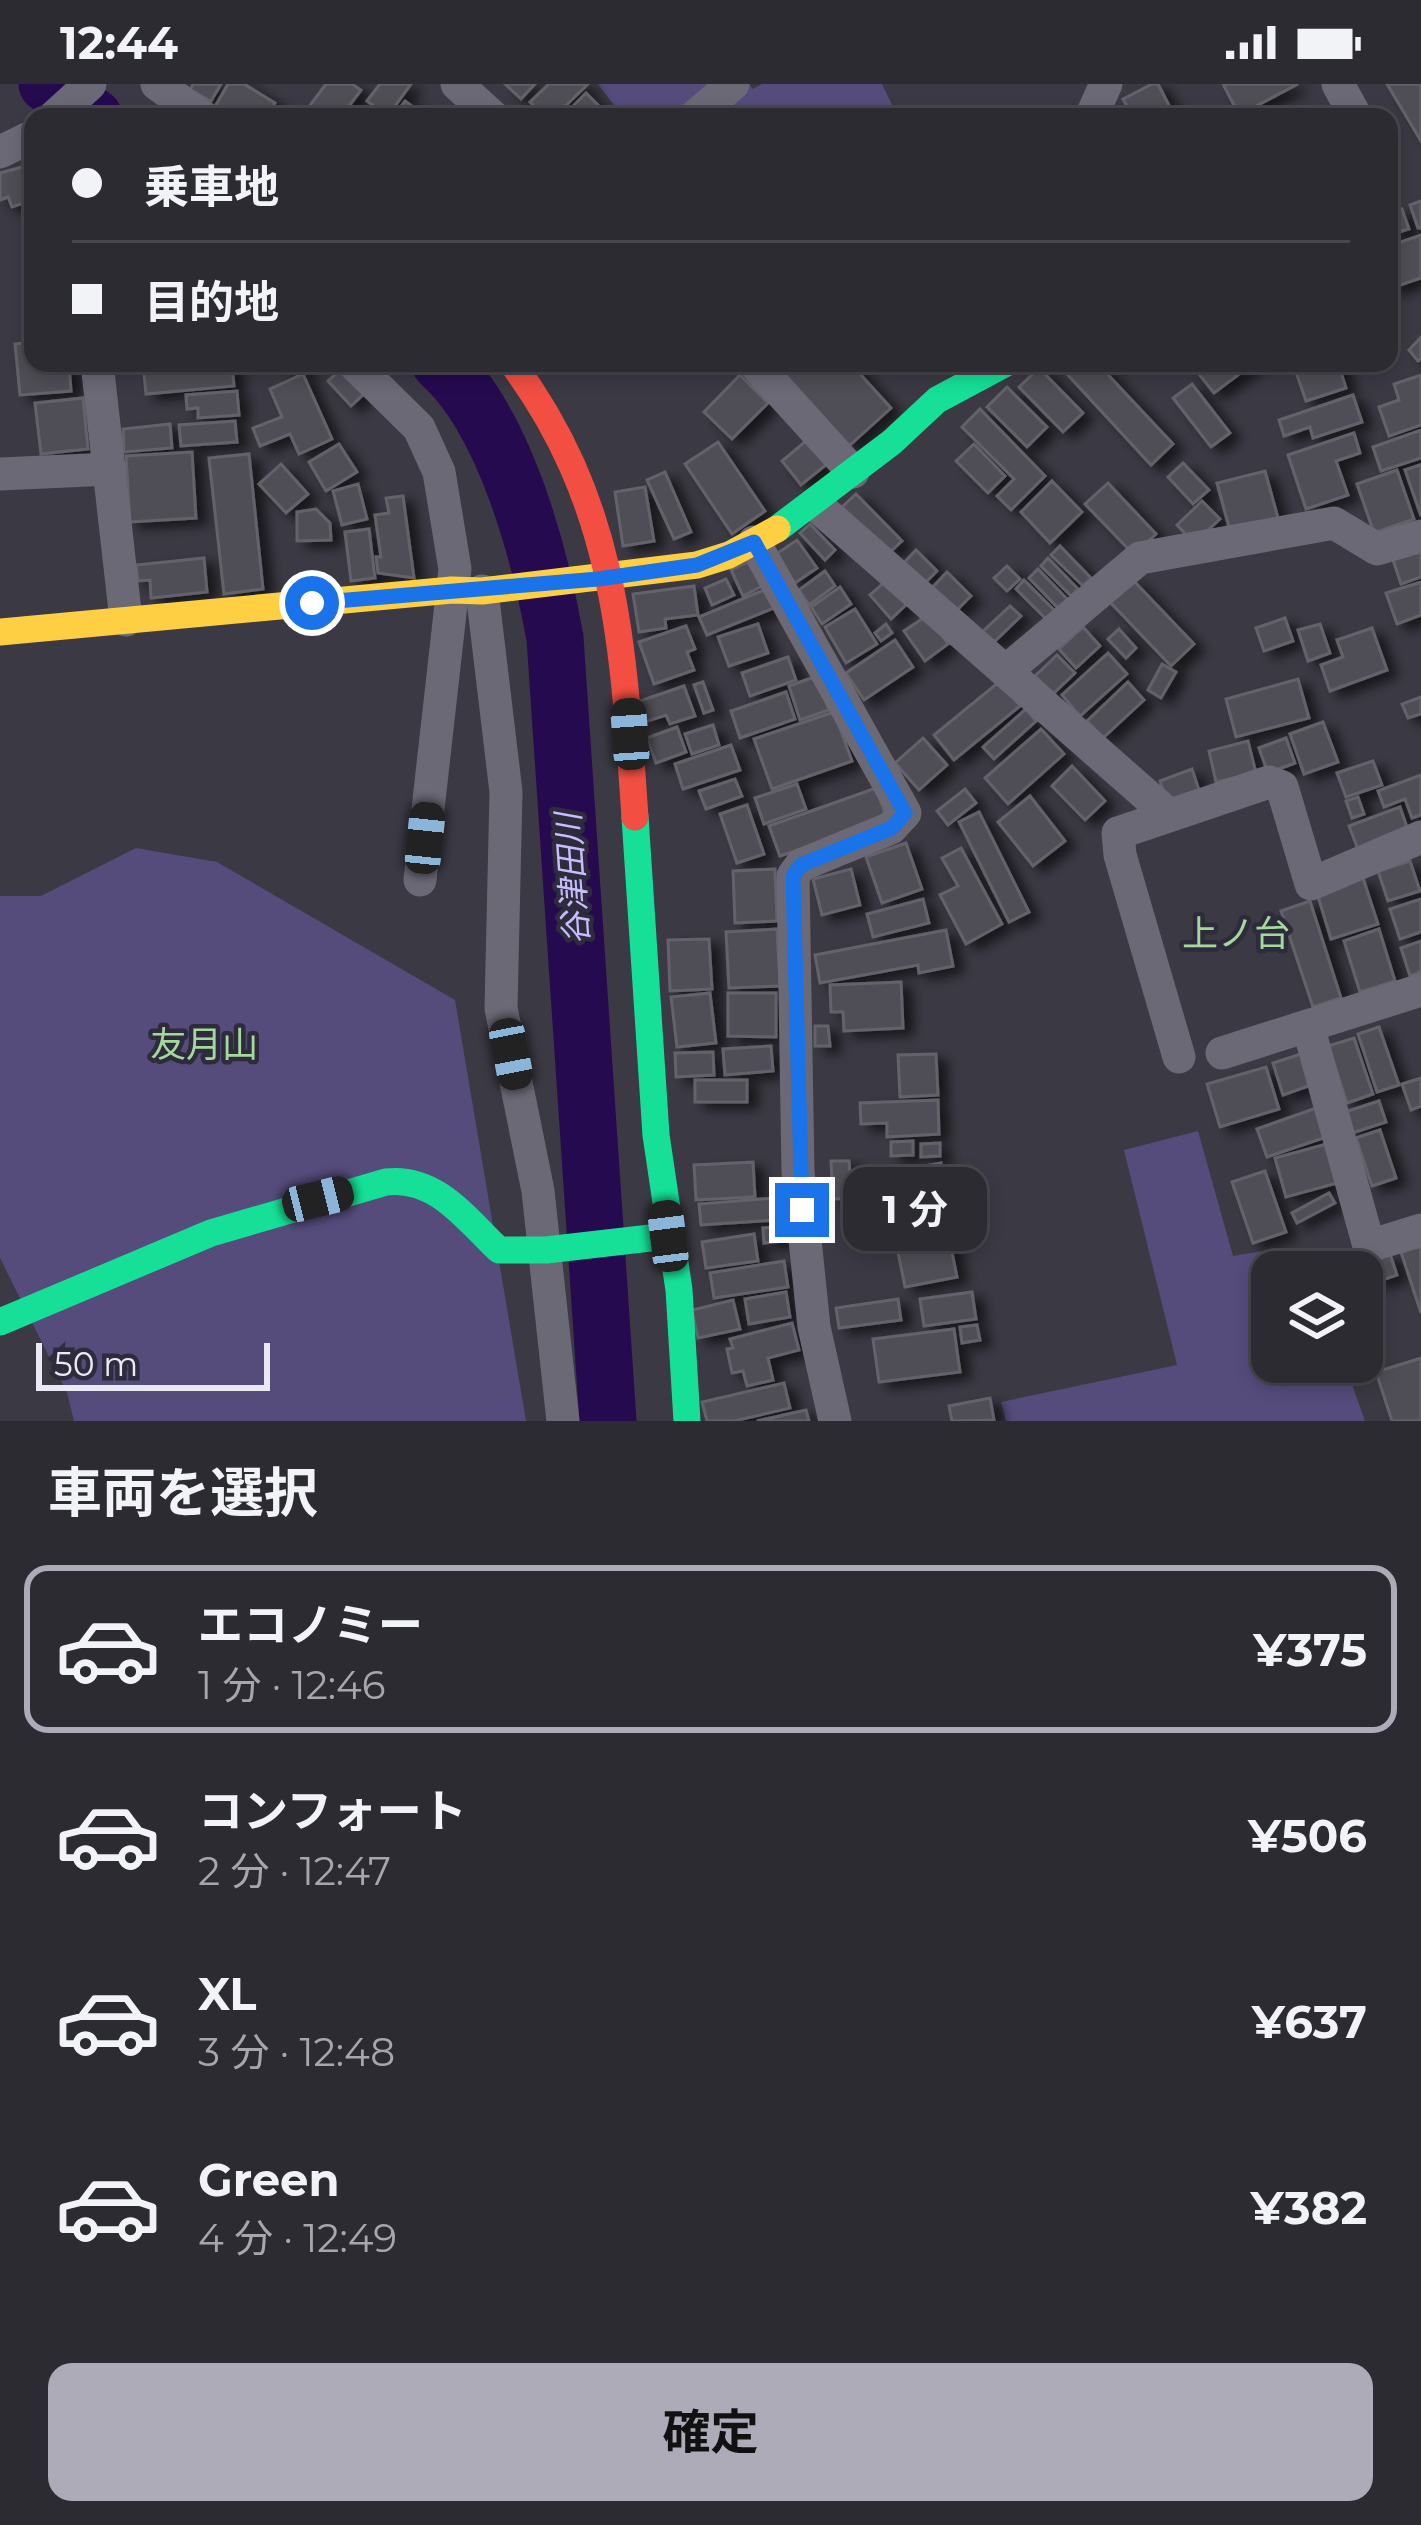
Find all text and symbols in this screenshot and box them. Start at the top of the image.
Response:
text: 12:44 [60,15,178,70]
text: 乗車地 [144,159,279,214]
text: 目的地 [144,274,279,329]
route start [285,576,339,630]
car [610,697,650,771]
car [403,800,447,876]
water label: 谷津田川 [547,809,597,946]
district label: 上ノ台 [1182,911,1290,955]
car [486,1015,536,1093]
district label: 友月山 [150,1022,258,1066]
callout: 1 分 [844,1168,988,1252]
car [279,1173,357,1225]
route end [775,1183,829,1237]
text: 1 分 [882,1185,948,1233]
car [646,1198,690,1274]
map controls [1251,1251,1383,1383]
button: layers [1251,1251,1383,1383]
scale bar [36,1337,270,1390]
text: 50 m [54,1344,138,1384]
text: 車両を選択 [48,1460,318,1526]
icon: car [54,1595,162,1703]
text: エコノミー [198,1597,423,1652]
text: ¥375 [1253,1622,1367,1677]
text: 1 分 · 12:46 [198,1661,386,1709]
icon: car [54,1781,162,1889]
text: コンフォート [198,1783,467,1838]
text: ¥506 [1248,1808,1367,1863]
text: 2 分 · 12:47 [198,1847,391,1895]
text: XL [198,1966,256,2021]
icon: car [54,1967,162,2075]
text: ¥637 [1252,1994,1367,2049]
text: 3 分 · 12:48 [198,2028,395,2076]
text: Green [198,2152,340,2207]
icon: car [54,2153,162,2261]
text: ¥382 [1251,2180,1367,2235]
text: 4 分 · 12:49 [198,2214,397,2262]
button: 確定 [48,2363,1373,2501]

